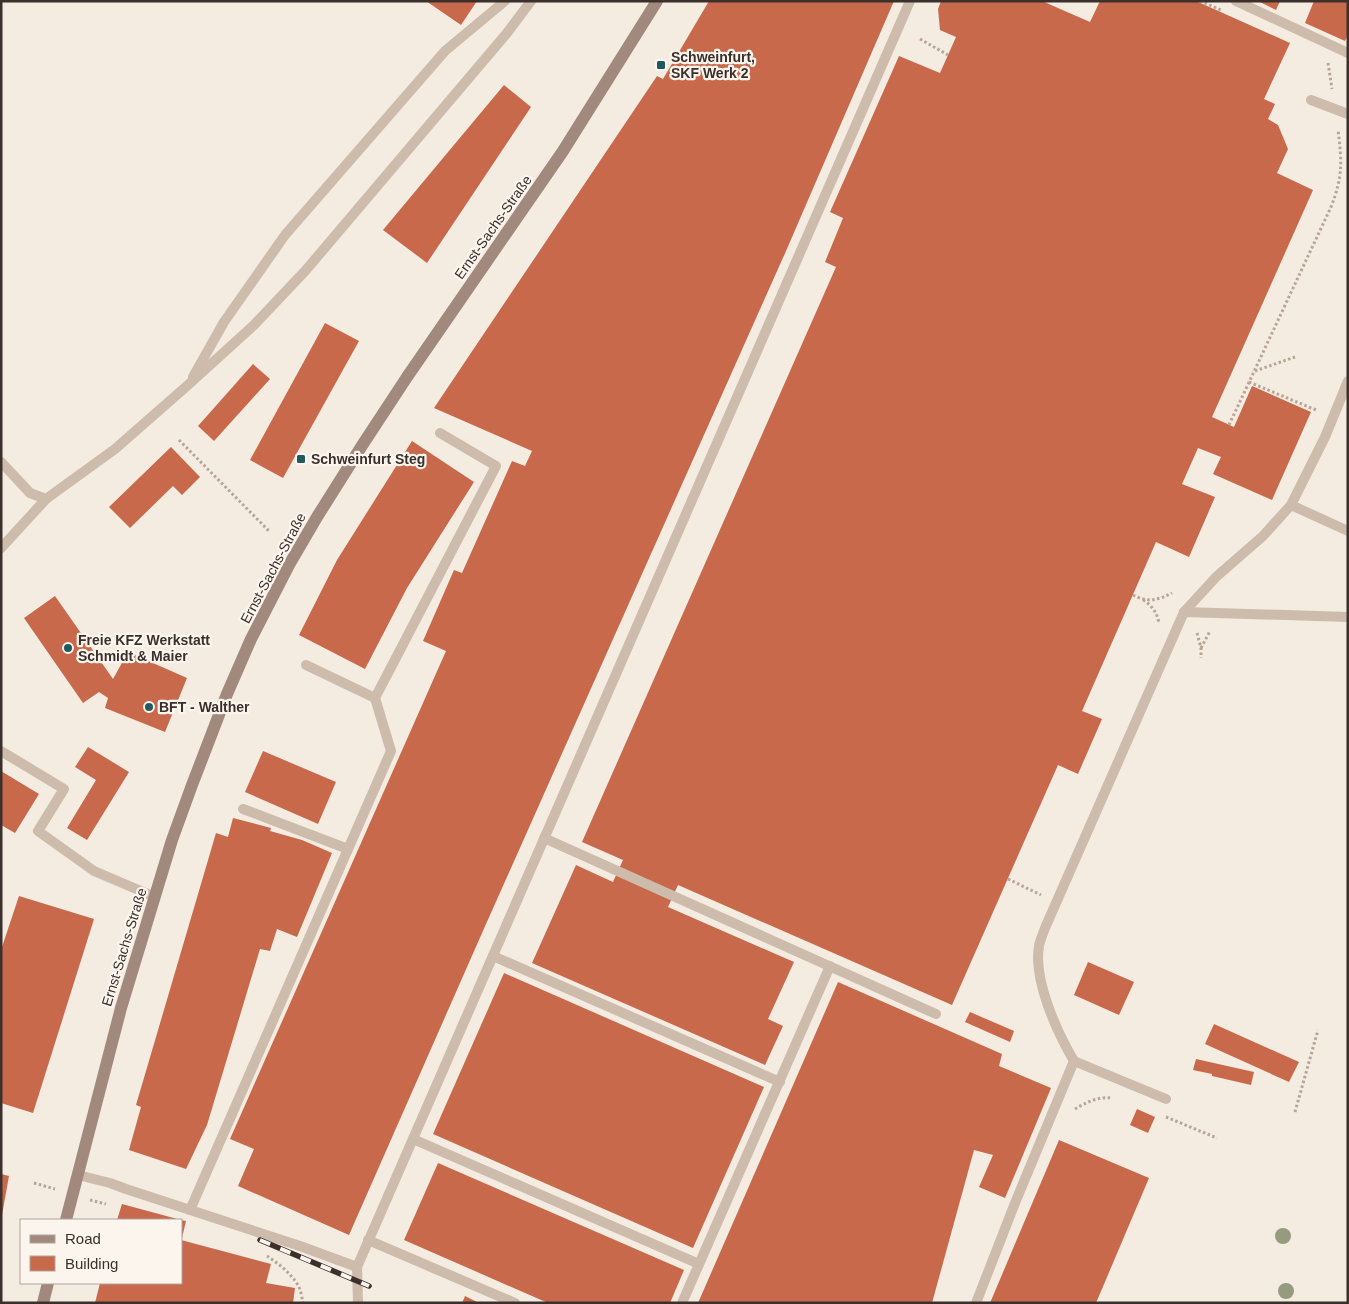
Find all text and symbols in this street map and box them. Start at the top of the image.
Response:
place label: Schweinfurt, SKF Werk 2 [671,49,755,81]
marker: Schweinfurt, SKF Werk 2 [655,59,667,71]
street label: Ernst-Sachs-Straße [451,172,535,282]
place label: Schweinfurt Steg [311,451,425,467]
marker: Schweinfurt Steg [295,453,307,465]
street label: Ernst-Sachs-Straße [237,510,309,626]
place label: Freie KFZ Werkstatt Schmidt & Maier [78,632,210,664]
marker: Freie KFZ Werkstatt Schmidt & Maier [62,642,74,654]
place label: BFT - Walther [159,699,250,715]
marker: BFT - Walther [143,701,155,713]
street label: Ernst-Sachs-Straße [98,886,150,1008]
legend [20,1219,182,1284]
text: Road [65,1230,101,1247]
text: Building [65,1255,118,1272]

